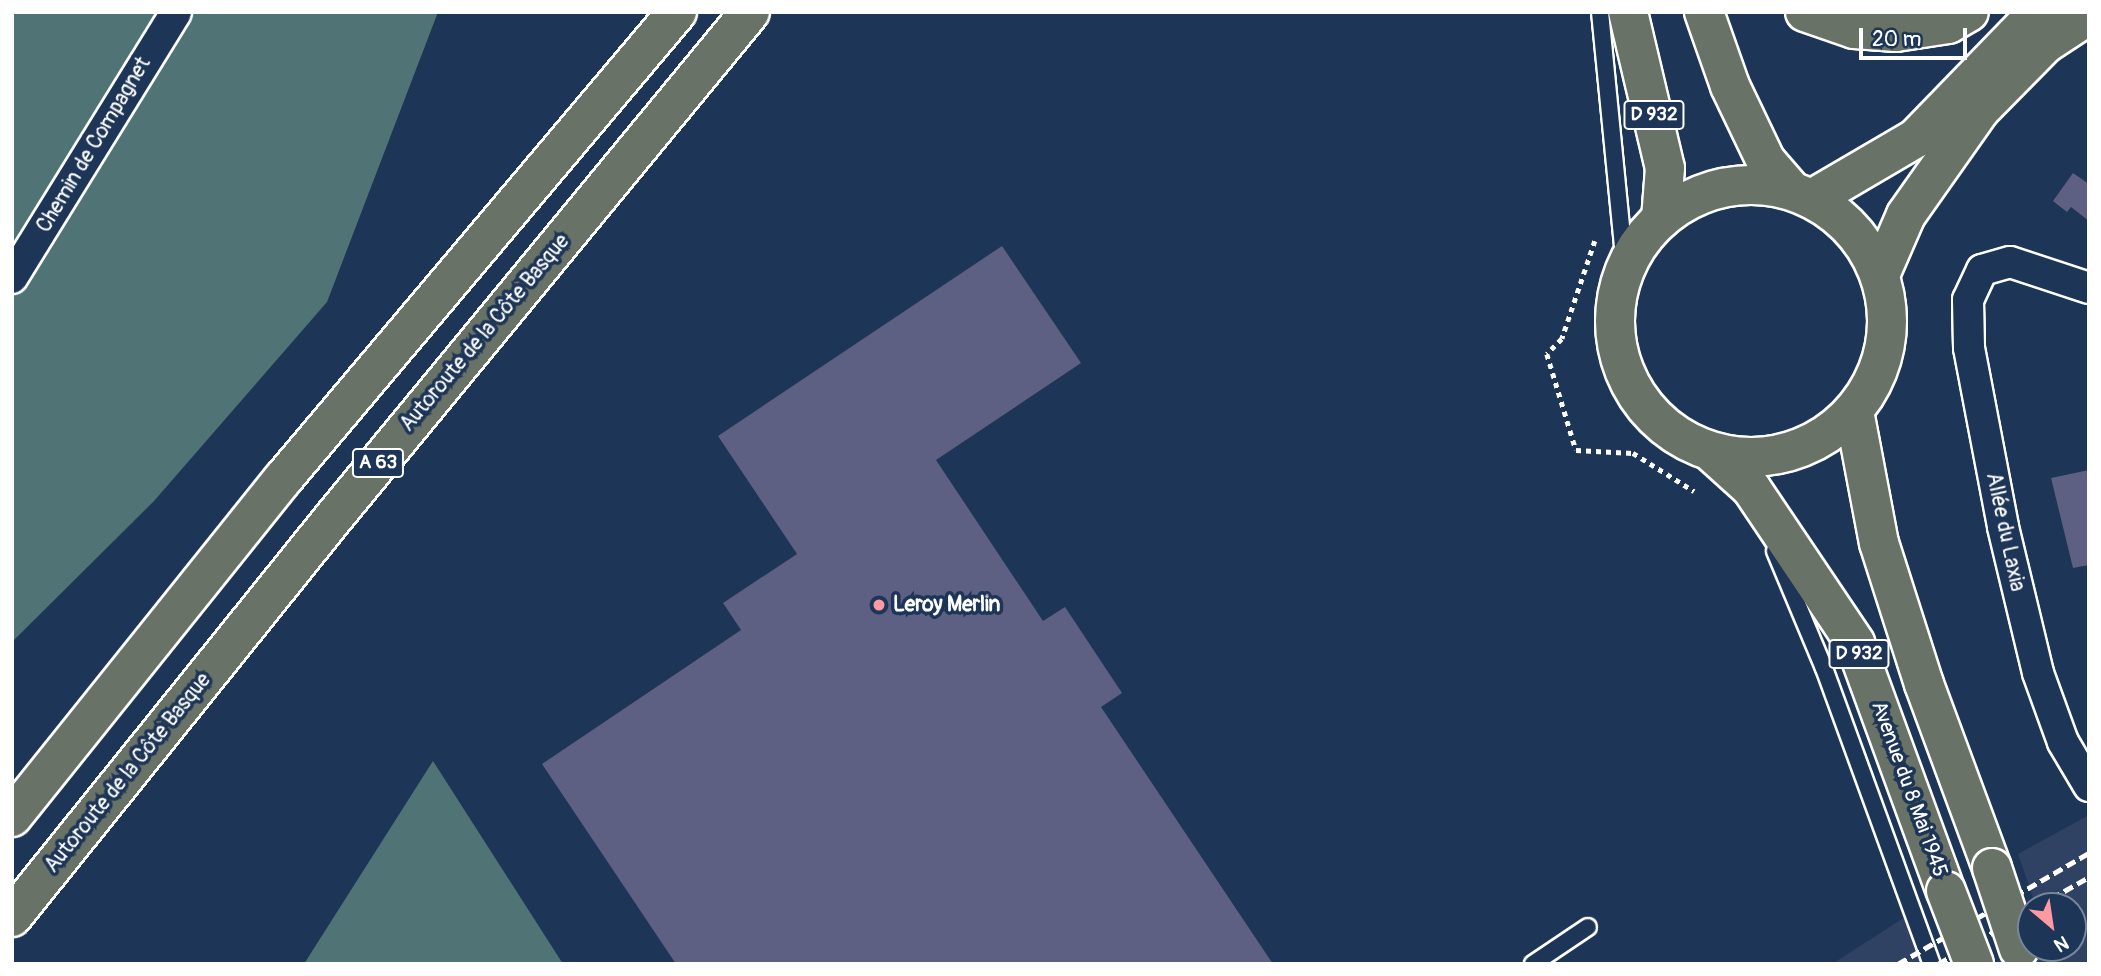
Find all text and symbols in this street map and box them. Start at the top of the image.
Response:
scale bar [1863,14,1972,58]
text: 20 m [1872,26,1921,53]
street label: Chemin de Compagnet [32,53,156,237]
road number: D 932 [1622,99,1686,130]
street label: Autoroute de la Côte Basque [395,229,575,437]
road number: A 63 [352,447,404,478]
street label: Allée du Laxia [1980,470,2030,594]
place label: Leroy Merlin [893,592,1000,618]
marker: Leroy Merlin [871,597,887,613]
road number: D 932 [1828,638,1890,670]
street label: Autoroute de la Côte Basque [40,668,216,878]
street label: Avenue du 8 Mai 1945 [1865,698,1953,880]
north arrow [2017,892,2087,962]
text: N [2050,930,2073,957]

